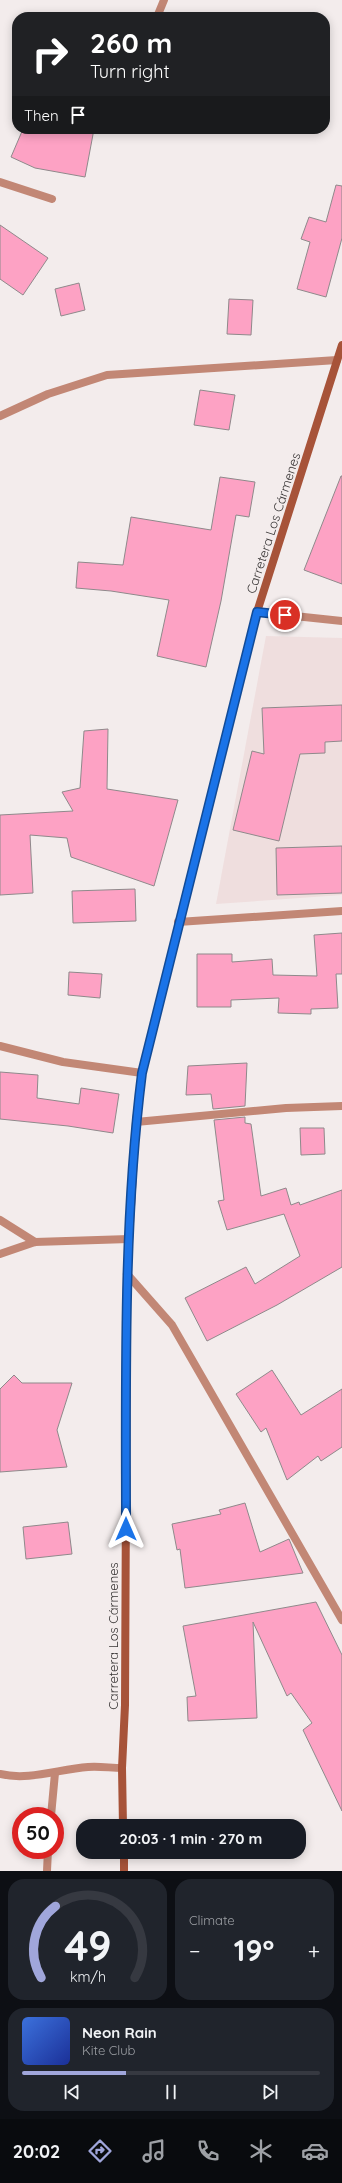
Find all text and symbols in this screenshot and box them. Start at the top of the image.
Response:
text: 260 m [90,25,172,60]
icon: right [24,28,76,80]
text: Turn right [90,60,170,83]
icon: arrive [67,104,89,126]
text: Then [24,106,59,125]
street label: Carretera Los Cármenes [243,450,303,596]
pin [268,598,302,632]
icon: arrive [274,604,296,626]
position arrow [105,1508,147,1550]
street label: Carretera Los Cármenes [105,1562,121,1710]
speed limit sign: 50 [12,1807,64,1859]
text: 20:03 · 1 min · 270 m [120,1829,262,1848]
text: Climate [189,1912,235,1928]
text: 49 [64,1918,111,1970]
text: 19° [234,1931,274,1969]
text: − [189,1937,200,1965]
text: + [308,1937,320,1965]
text: km/h [69,1967,106,1985]
text: Neon Rain [82,2023,157,2042]
text: Kite Club [82,2042,135,2058]
icon: previous [61,2081,83,2103]
icon: pause [160,2081,182,2103]
icon: next [259,2081,281,2103]
icon: directions [86,2137,114,2165]
icon: music [140,2137,168,2165]
icon: phone [194,2137,222,2165]
icon: climate [247,2137,275,2165]
icon: car [301,2137,329,2165]
text: 20:02 [13,2140,60,2163]

